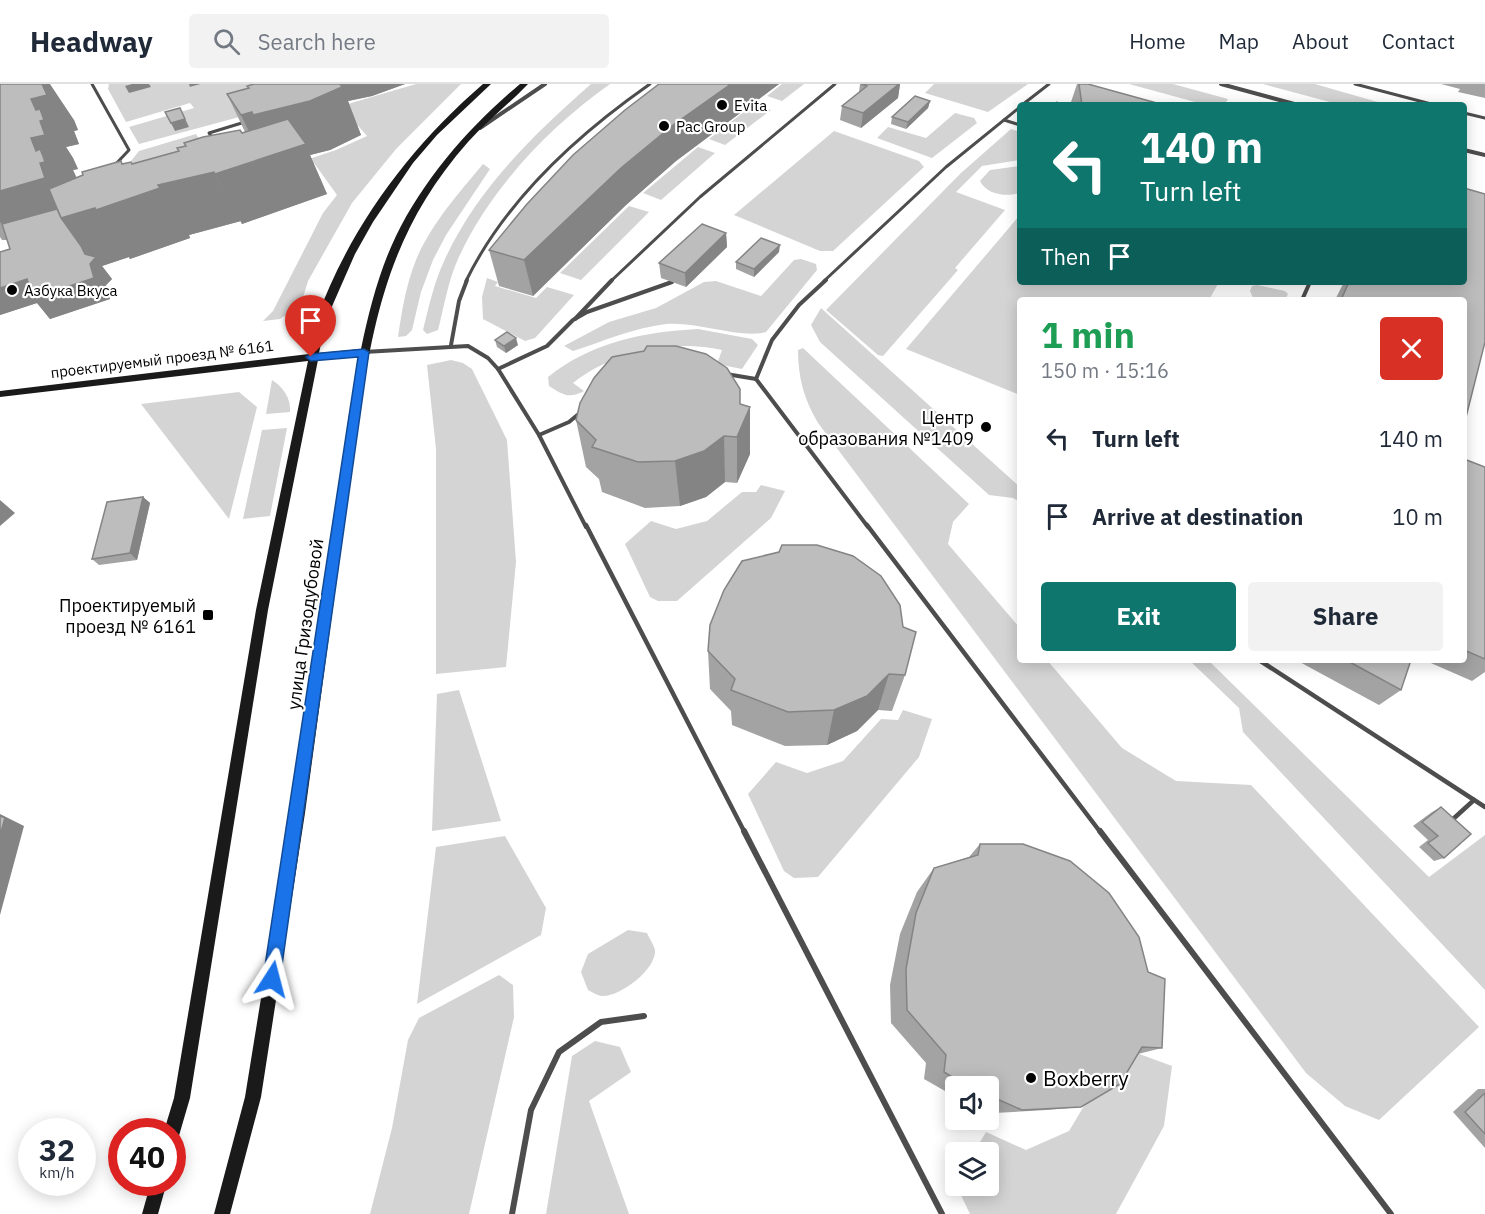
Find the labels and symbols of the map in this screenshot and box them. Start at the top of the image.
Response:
place label: Evita [734,96,767,115]
marker: Evita [715,98,729,112]
place label: Pac Group [676,117,746,136]
marker: Pac Group [657,119,671,133]
place label: Азбука Вкуса [24,281,118,300]
marker: Азбука Вкуса [5,283,19,297]
pin [285,295,336,357]
street label: проектируемый проезд № 6161 [49,336,275,382]
place label: Центр образования №1409 [798,406,974,450]
marker: Центр образования №1409 [979,420,993,434]
street label: улица Гризодубовой [282,537,328,711]
place label: Проектируемый проезд № 6161 [59,594,196,638]
marker: Проектируемый проезд № 6161 [201,608,215,622]
position arrow [240,947,304,1011]
place label: Boxberry [1043,1064,1129,1092]
marker: Boxberry [1024,1071,1038,1085]
speed limit sign: 40 [108,1118,186,1196]

